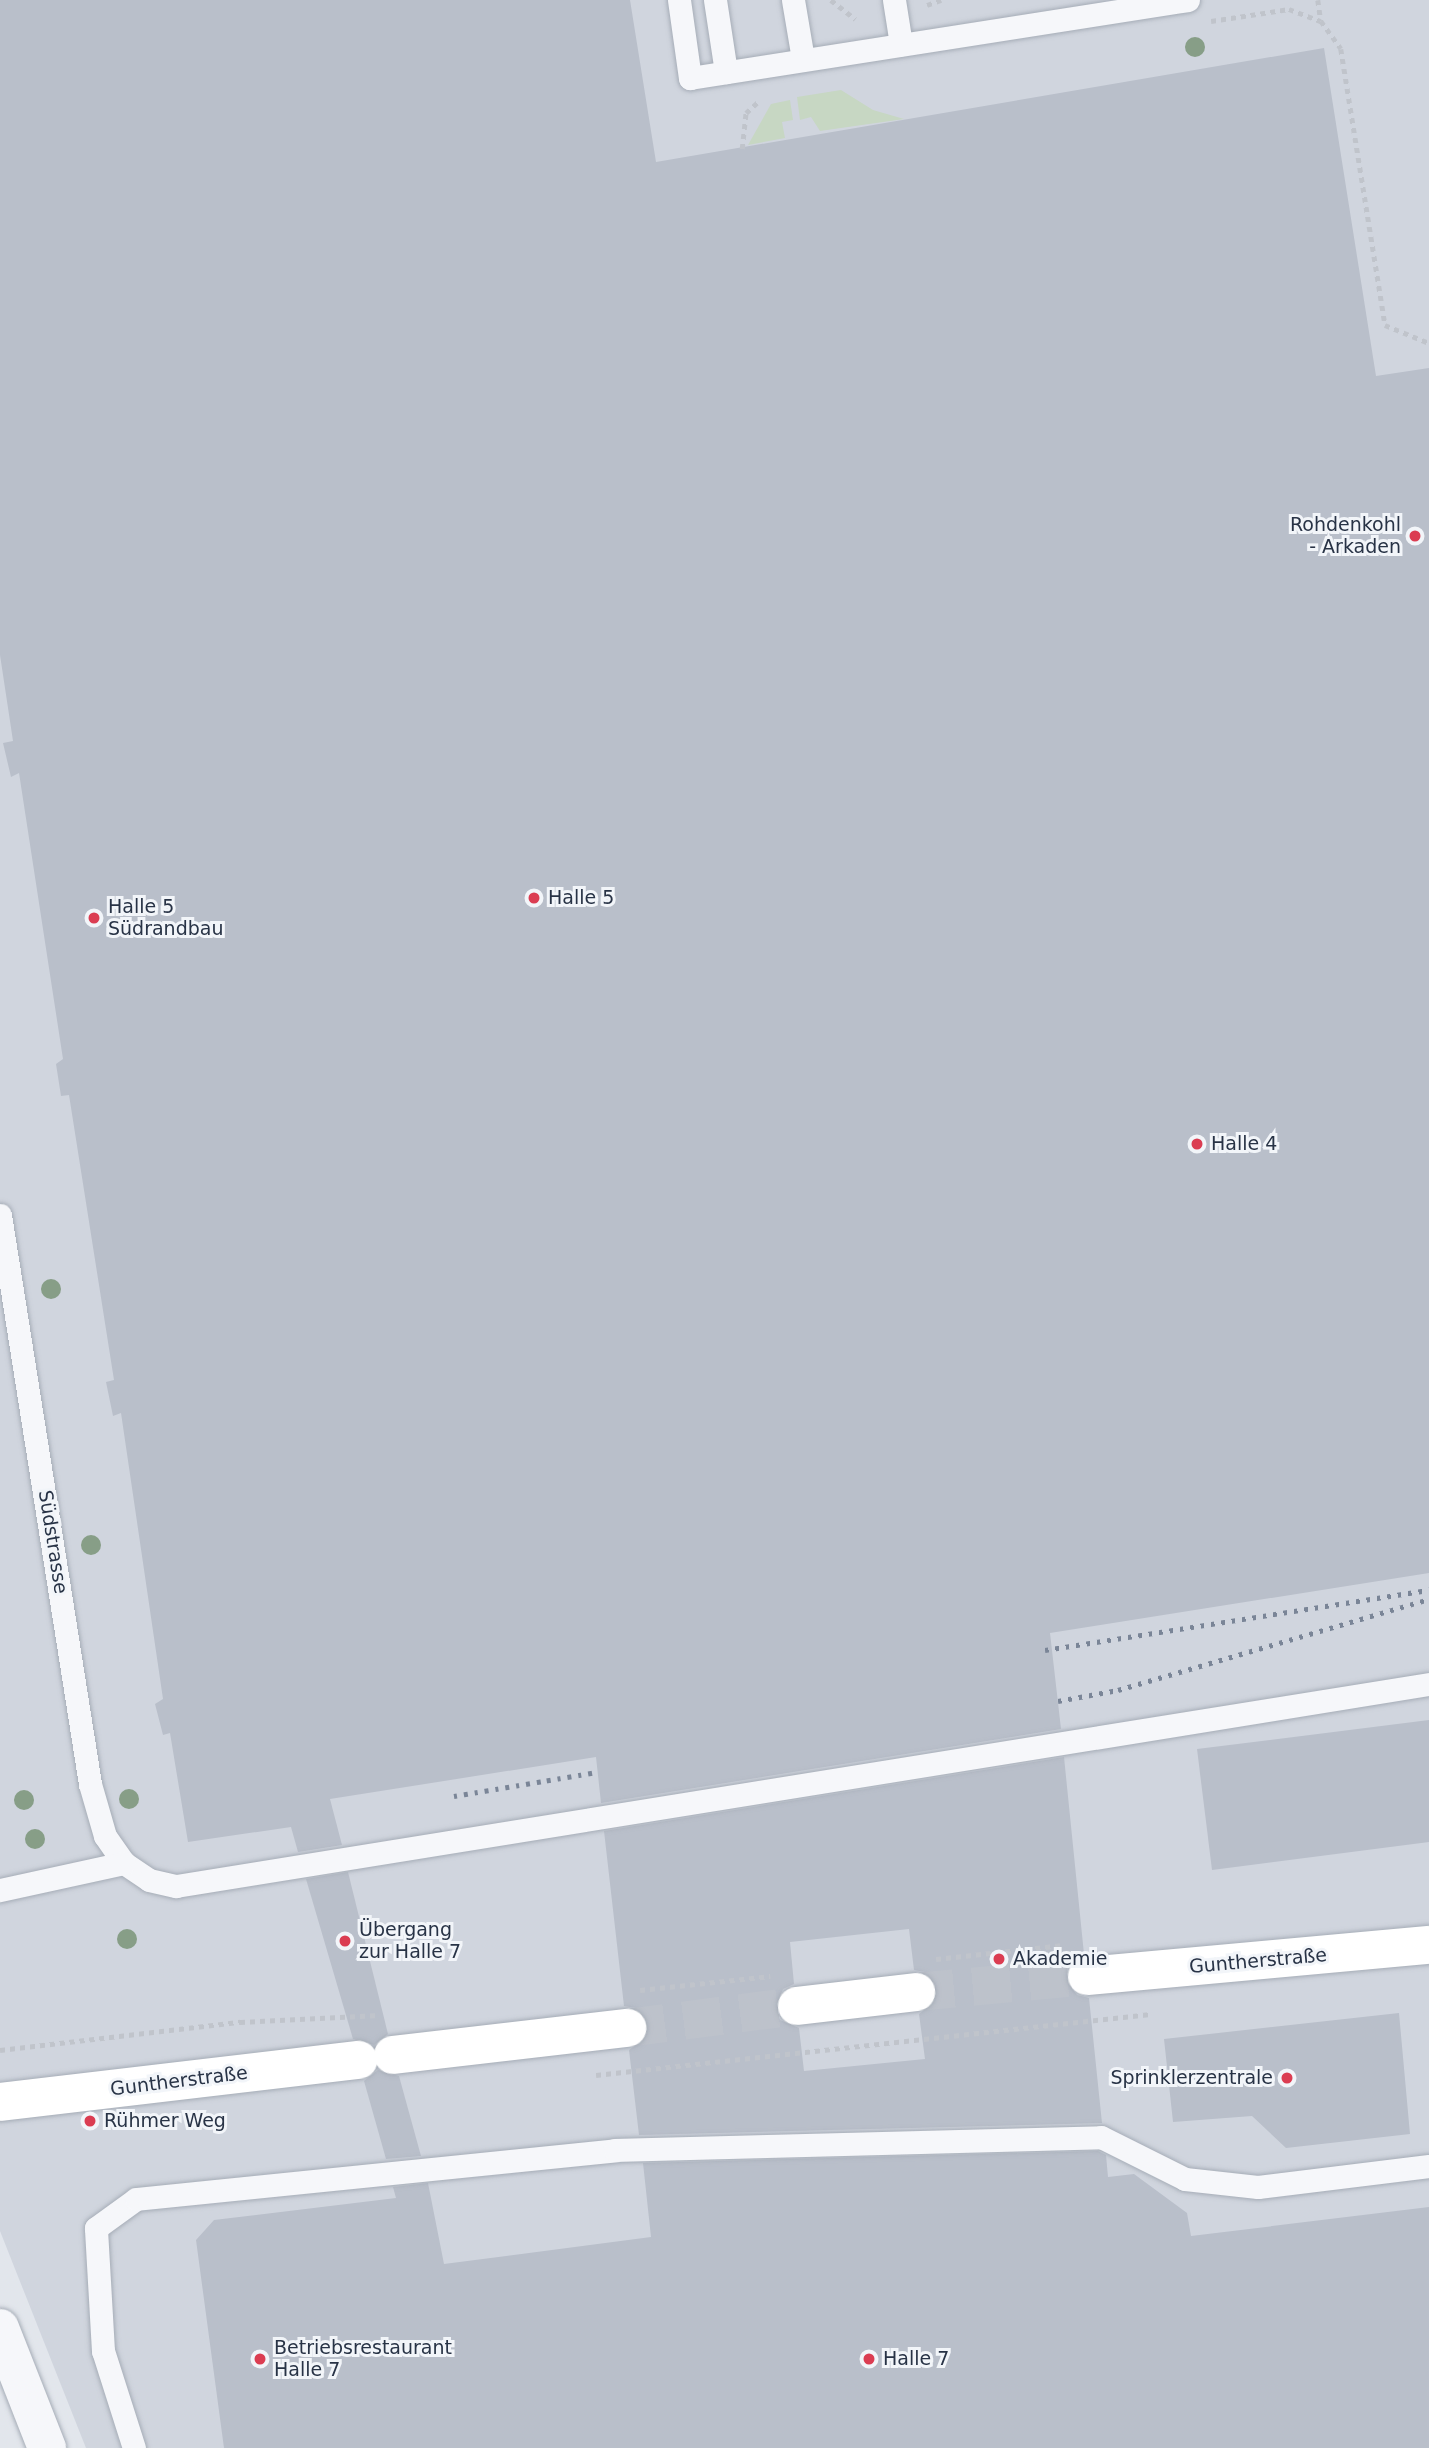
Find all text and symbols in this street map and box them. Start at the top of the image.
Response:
place label: Rohdenkohl - Arkaden [1290,514,1401,558]
marker: Rohdenkohl - Arkaden [1407,528,1423,544]
place label: Halle 5 [548,887,614,909]
marker: Halle 5 [526,890,542,906]
place label: Halle 5 Südrandbau [108,896,223,940]
marker: Halle 5 Südrandbau [86,910,102,926]
place label: Halle 4 [1211,1133,1277,1155]
marker: Halle 4 [1189,1136,1205,1152]
street label: Südstrasse [34,1489,72,1595]
place label: Übergang zur Halle 7 [359,1919,461,1963]
marker: Übergang zur Halle 7 [337,1933,353,1949]
street label: Guntherstraße [1188,1944,1328,1978]
place label: Akademie [1013,1948,1108,1970]
marker: Akademie [991,1951,1007,1967]
street label: Guntherstraße [109,2061,249,2101]
place label: Sprinklerzentrale [1110,2067,1273,2089]
marker: Sprinklerzentrale [1279,2070,1295,2086]
place label: Rühmer Weg [104,2110,226,2132]
marker: Rühmer Weg [82,2113,98,2129]
place label: Betriebsrestaurant Halle 7 [274,2337,452,2381]
place label: Halle 7 [883,2348,949,2370]
marker: Betriebsrestaurant Halle 7 [252,2351,268,2367]
marker: Halle 7 [861,2351,877,2367]

